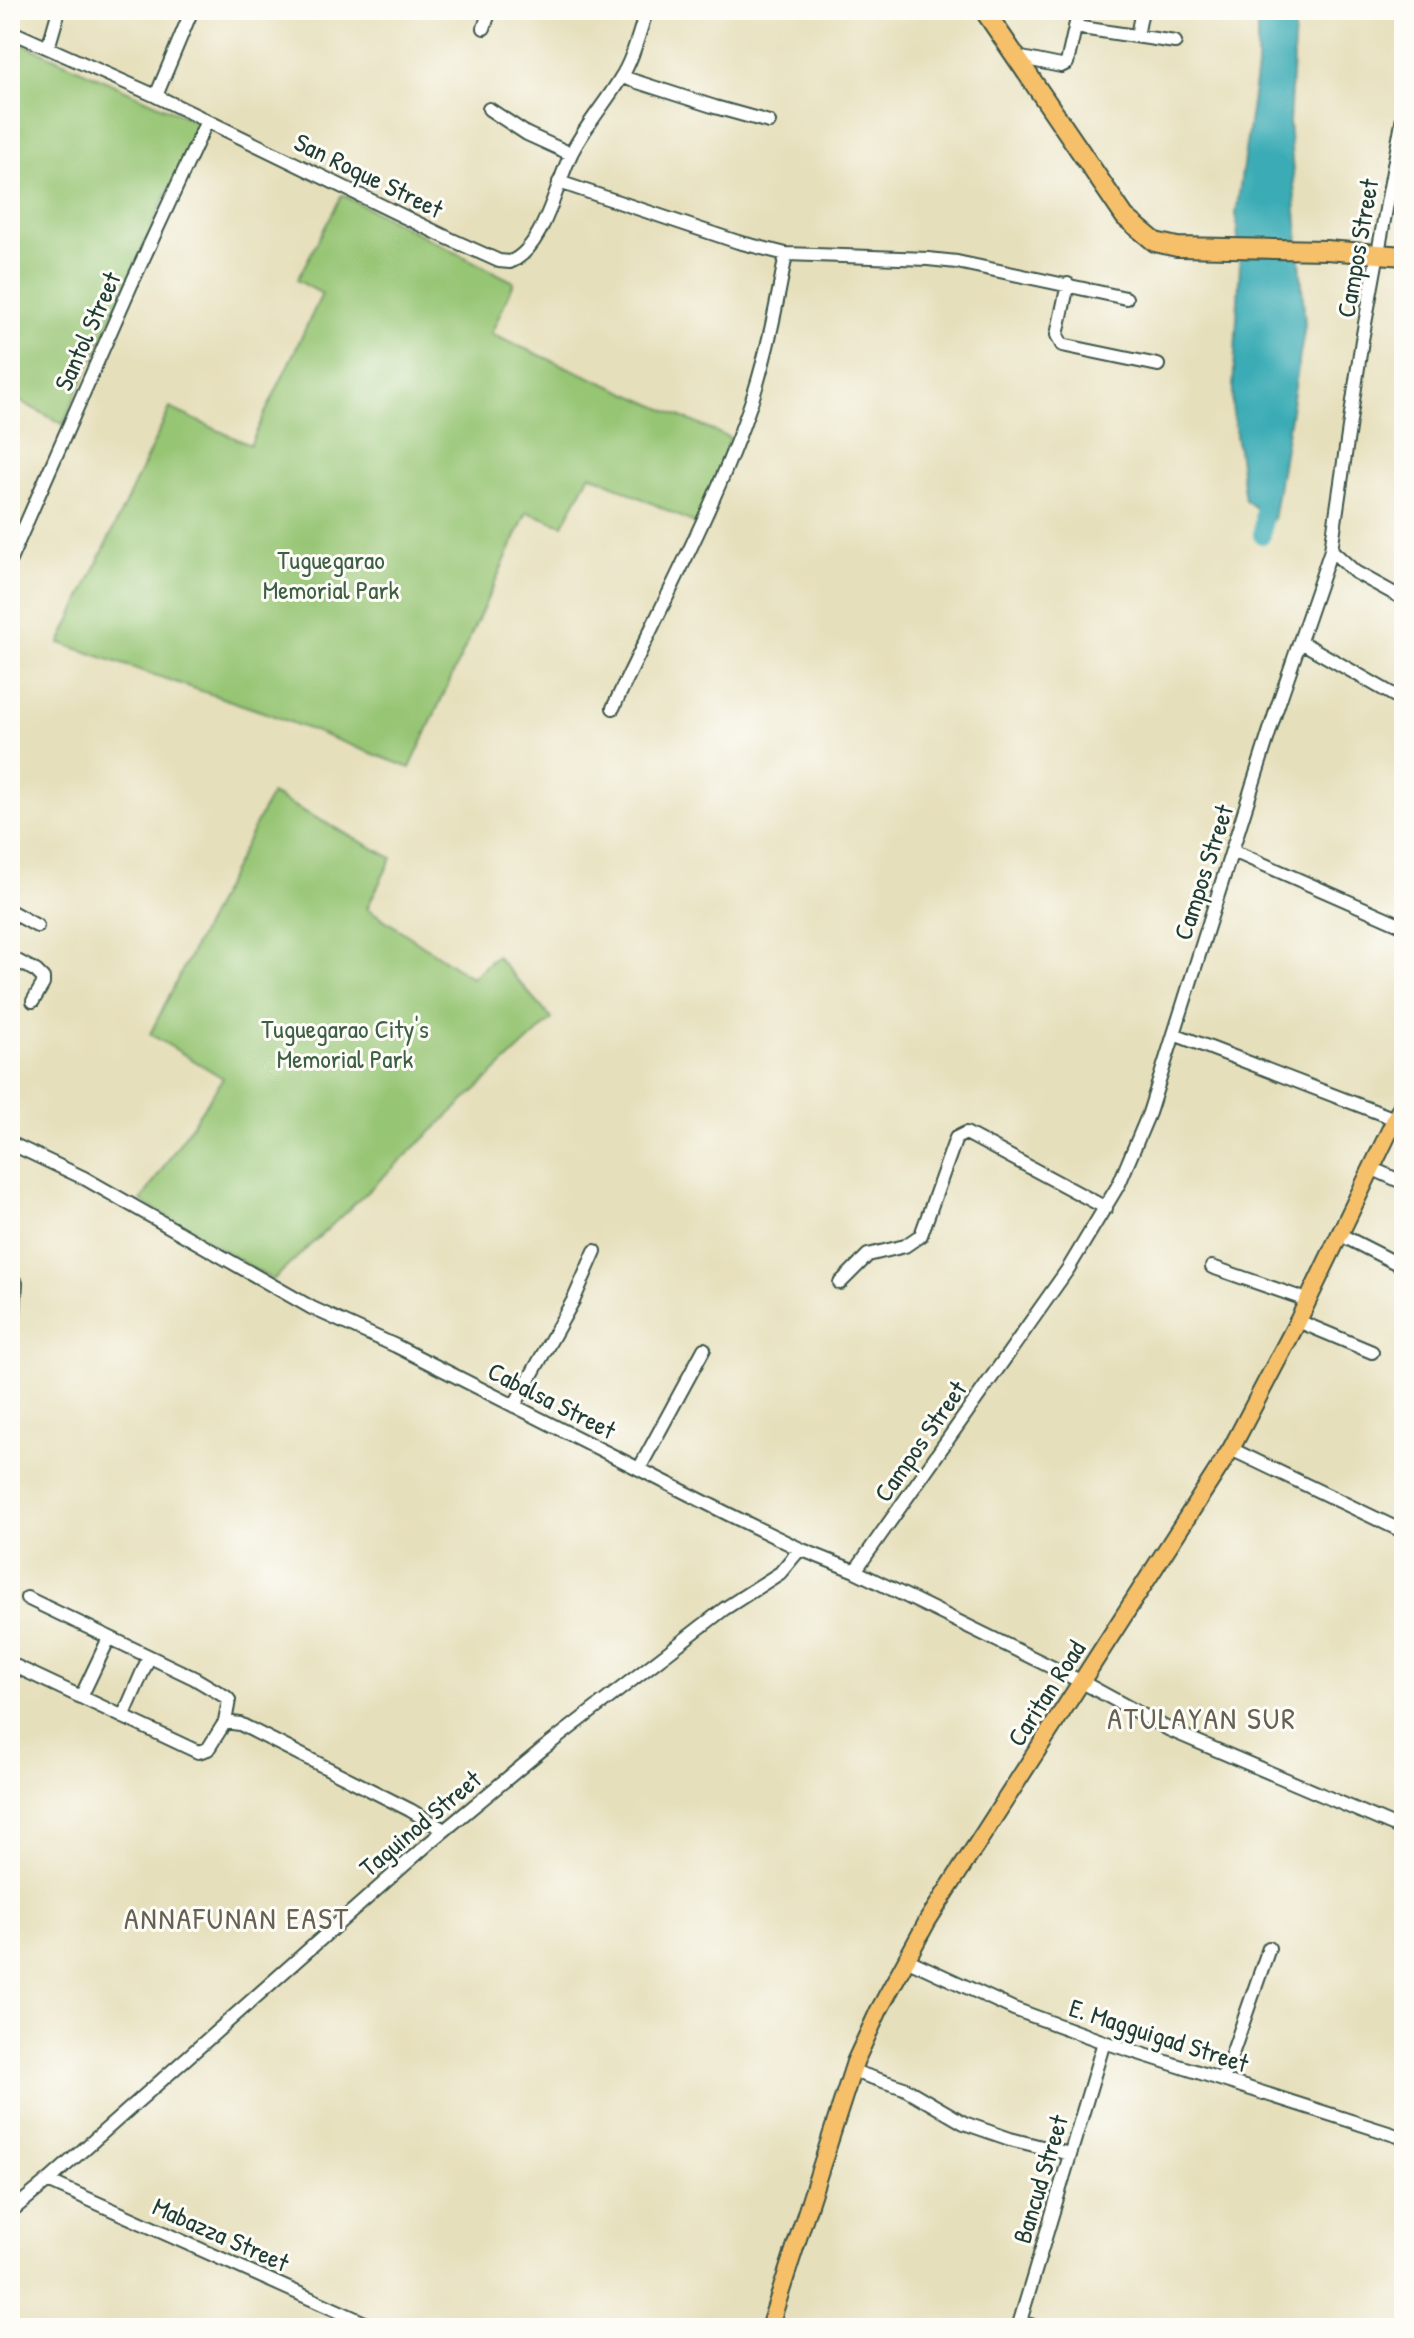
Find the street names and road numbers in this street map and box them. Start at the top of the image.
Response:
street label: San Roque Street [289,124,450,227]
street label: Campos Street [1328,175,1387,320]
street label: Santol Street [45,265,129,396]
street label: Campos Street [1165,799,1242,944]
street label: Cabalsa Street [482,1353,623,1448]
street label: Campos Street [865,1373,975,1508]
street label: Caritan Road [999,1633,1093,1753]
street label: Taguinod Street [352,1761,489,1884]
street label: E. Magguigad Street [1065,1990,1254,2081]
street label: Bancud Street [1004,2110,1076,2247]
street label: Mabazza Street [147,2188,296,2280]

